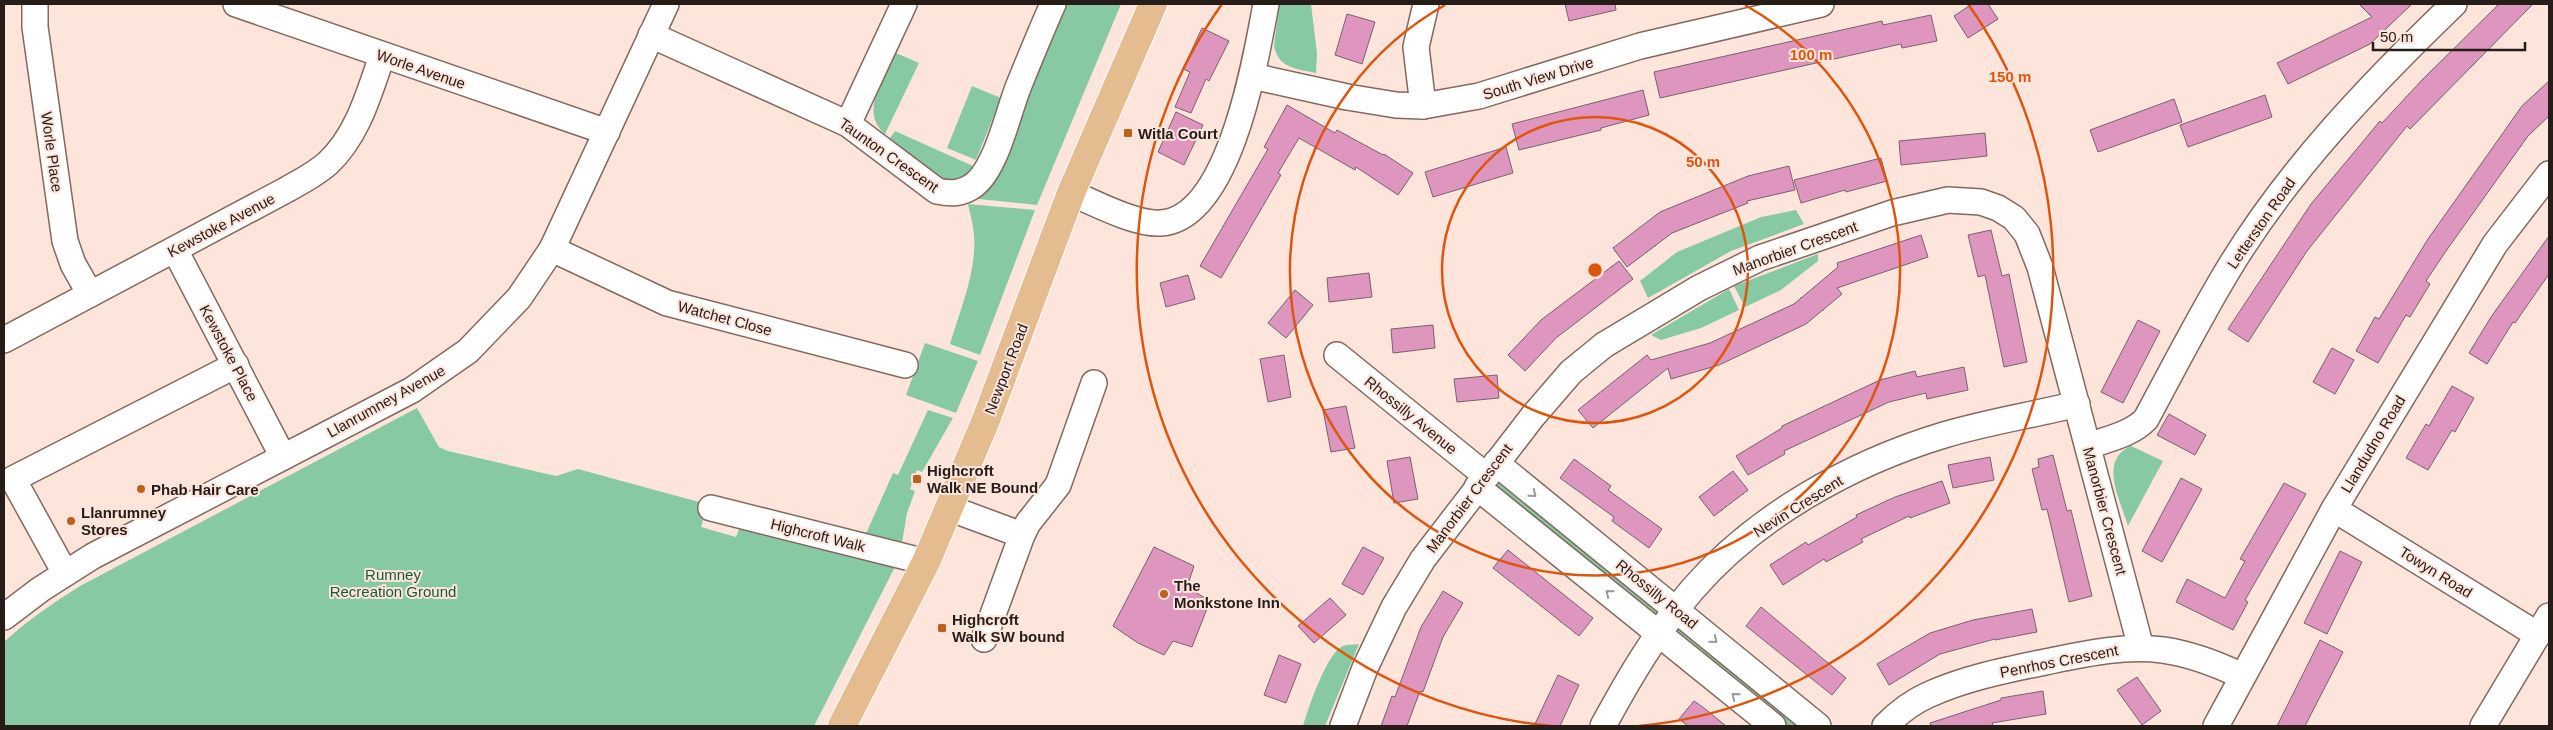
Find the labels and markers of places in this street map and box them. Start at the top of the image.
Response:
place label: Witla Court [1138,125,1218,142]
marker: Witla Court [1122,127,1134,139]
centre of rings [1586,261,1604,279]
place label: Highcroft Walk NE Bound [927,462,1038,496]
marker: Highcroft Walk NE Bound [911,473,923,485]
place label: Phab Hair Care [151,481,259,498]
marker: Phab Hair Care [135,483,147,495]
place label: Llanrumney Stores [81,504,167,538]
marker: Llanrumney Stores [65,515,77,527]
place label: The Monkstone Inn [1174,577,1280,611]
marker: The Monkstone Inn [1158,588,1170,600]
place label: Highcroft Walk SW bound [952,611,1065,645]
marker: Highcroft Walk SW bound [936,622,948,634]

